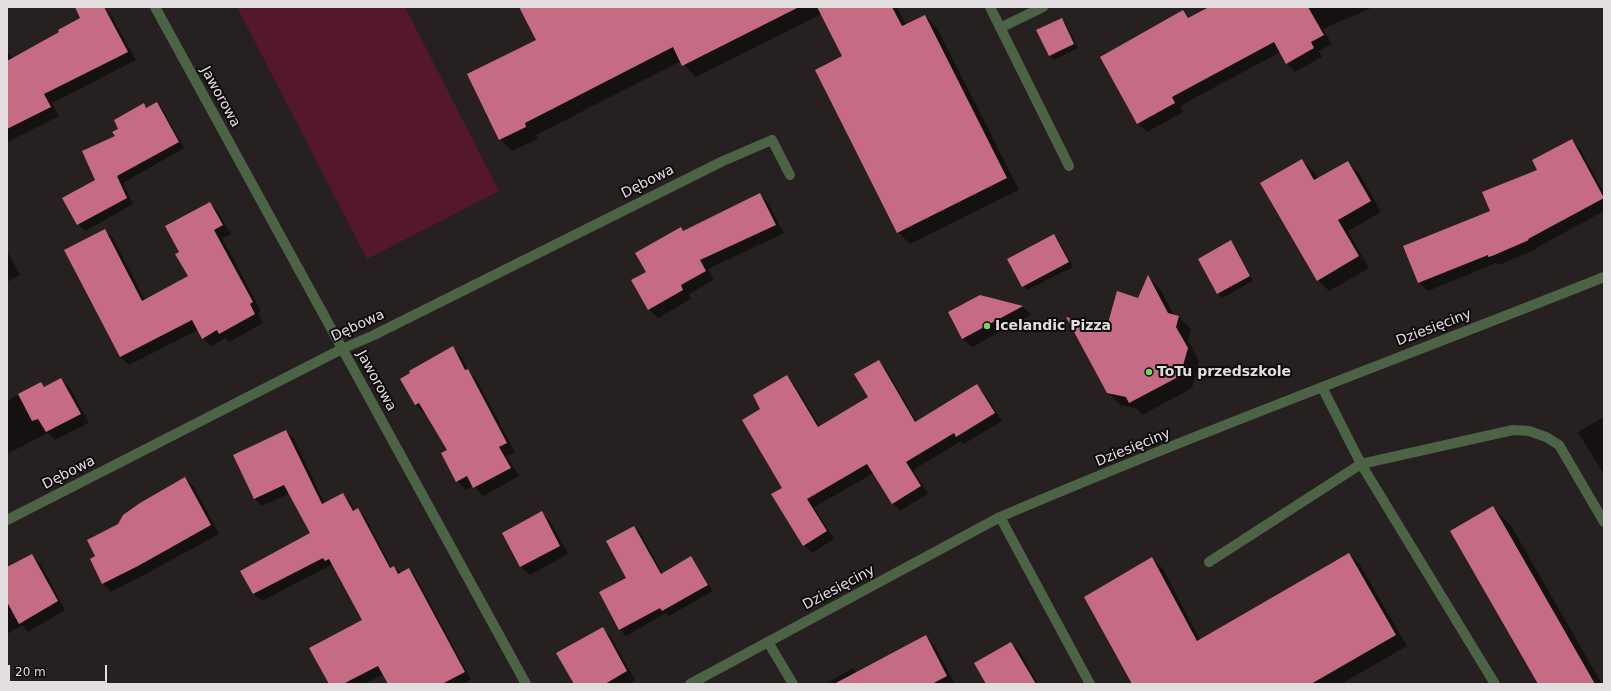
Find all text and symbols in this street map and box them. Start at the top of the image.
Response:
street label: Jaworowa [196,64,244,130]
street label: Dębowa [619,162,677,202]
street label: Dębowa [329,306,387,346]
street label: Dziesięciny [1394,306,1474,350]
place label: Icelandic Pizza [995,318,1111,334]
marker: Icelandic Pizza [982,321,992,331]
street label: Jaworowa [352,348,400,414]
place label: ToTu przedszkole [1157,364,1291,380]
marker: ToTu przedszkole [1144,367,1154,377]
street label: Dziesięciny [1093,425,1173,471]
street label: Dębowa [40,453,98,493]
street label: Dziesięciny [800,562,878,614]
scale bar [10,657,109,683]
text: 20 m [15,665,46,679]

